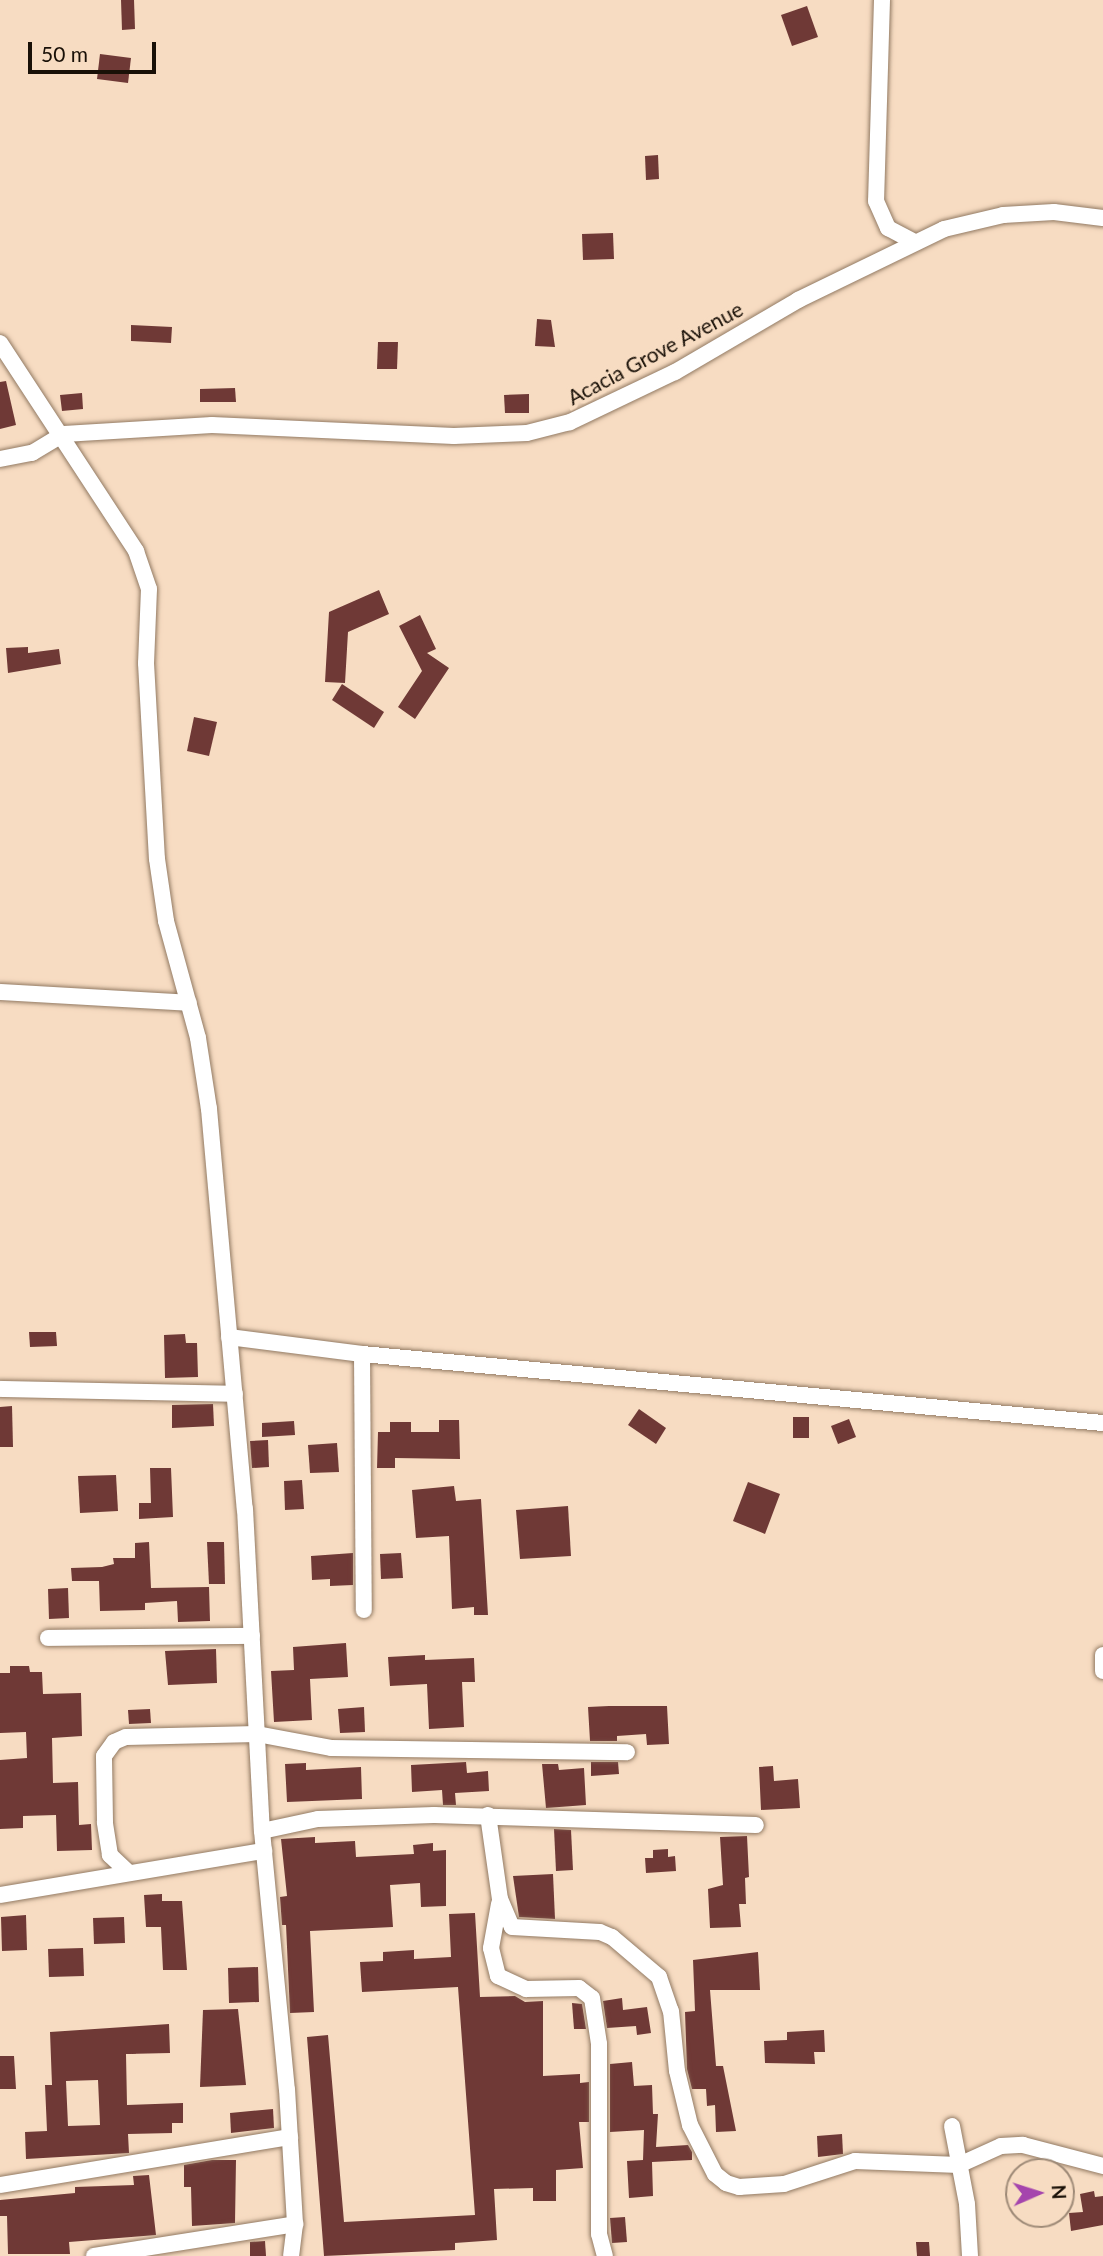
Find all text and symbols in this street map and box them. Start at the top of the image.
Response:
scale bar [32,28,159,72]
text: 50 m [41,41,88,66]
street label: Acacia Grove Avenue [563,296,747,410]
north arrow [1005,2158,1075,2228]
text: N [1048,2184,1071,2200]

